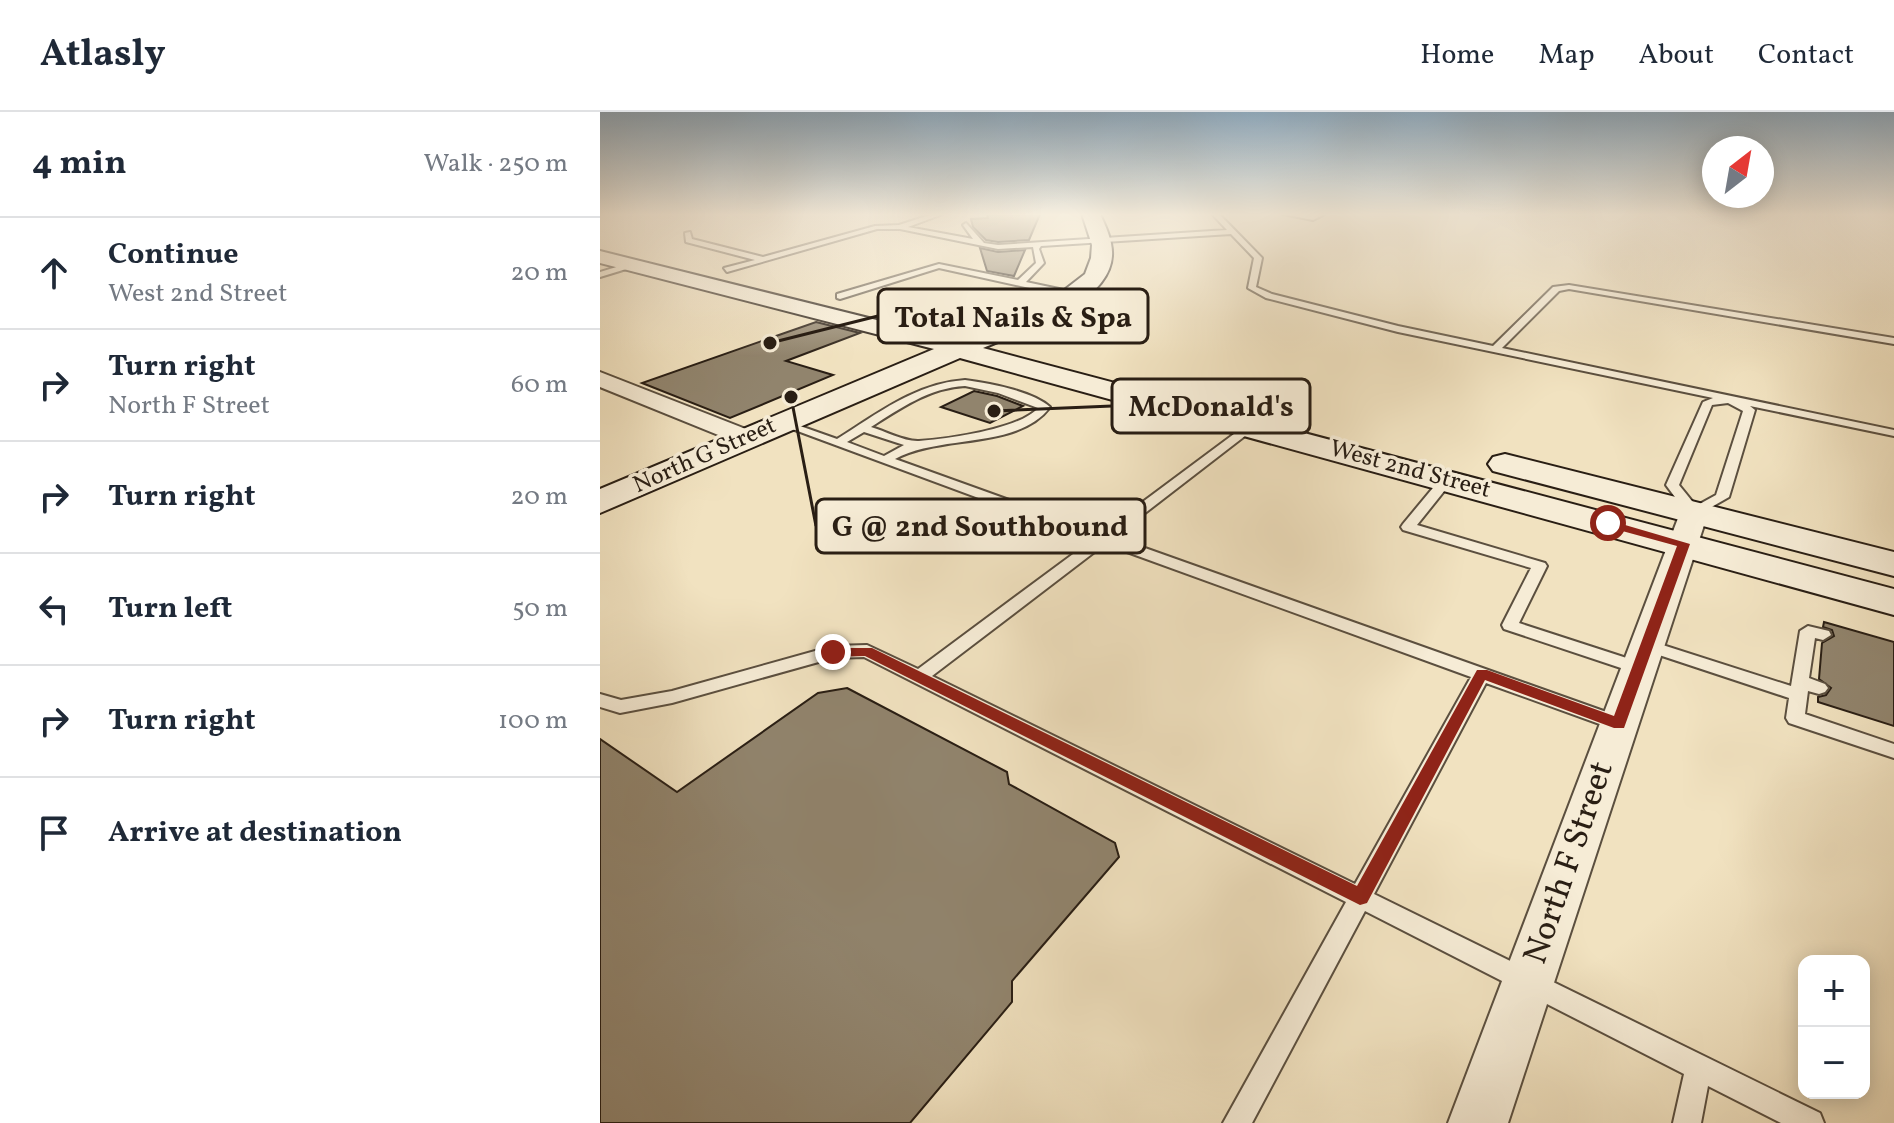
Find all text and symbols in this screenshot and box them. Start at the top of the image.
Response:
text: Atlasly [40,29,166,82]
text: Home [1420,36,1494,75]
text: Map [1538,36,1594,75]
text: About [1638,36,1714,75]
text: Contact [1758,36,1854,75]
north arrow [1702,136,1774,208]
text: 4 min [32,141,127,188]
text: Walk · 250 m [424,146,568,182]
text: Continue [108,234,239,276]
icon: ahead [32,251,76,295]
text: 20 m [510,255,568,291]
text: West 2nd Street [108,276,287,312]
callout: Total Nails & Spa [878,289,1148,343]
text: Total Nails & Spa [894,298,1132,340]
text: Turn right [108,346,256,388]
icon: right [32,363,76,407]
text: 60 m [511,367,568,403]
callout: McDonald's [1112,379,1310,433]
text: McDonald's [1128,387,1294,429]
text: North F Street [108,388,270,424]
street label: North G Street [628,409,782,503]
street label: West 2nd Street [1326,432,1494,508]
icon: right [32,475,76,519]
text: Turn right [108,476,256,518]
text: 20 m [510,479,568,515]
callout: G @ 2nd Southbound [816,499,1145,553]
route start [1590,505,1626,541]
text: G @ 2nd Southbound [832,507,1128,549]
icon: left [32,587,76,631]
text: Turn left [108,588,232,630]
text: 50 m [512,591,568,627]
route end [815,634,851,670]
icon: right [32,699,76,743]
text: Turn right [108,700,256,742]
text: 100 m [498,703,568,739]
street label: North F Street [1513,755,1627,971]
icon: arrive [32,811,76,855]
text: Arrive at destination [108,812,402,854]
map controls [1798,955,1870,1099]
button: + [1798,955,1870,1027]
button: − [1798,1027,1870,1099]

